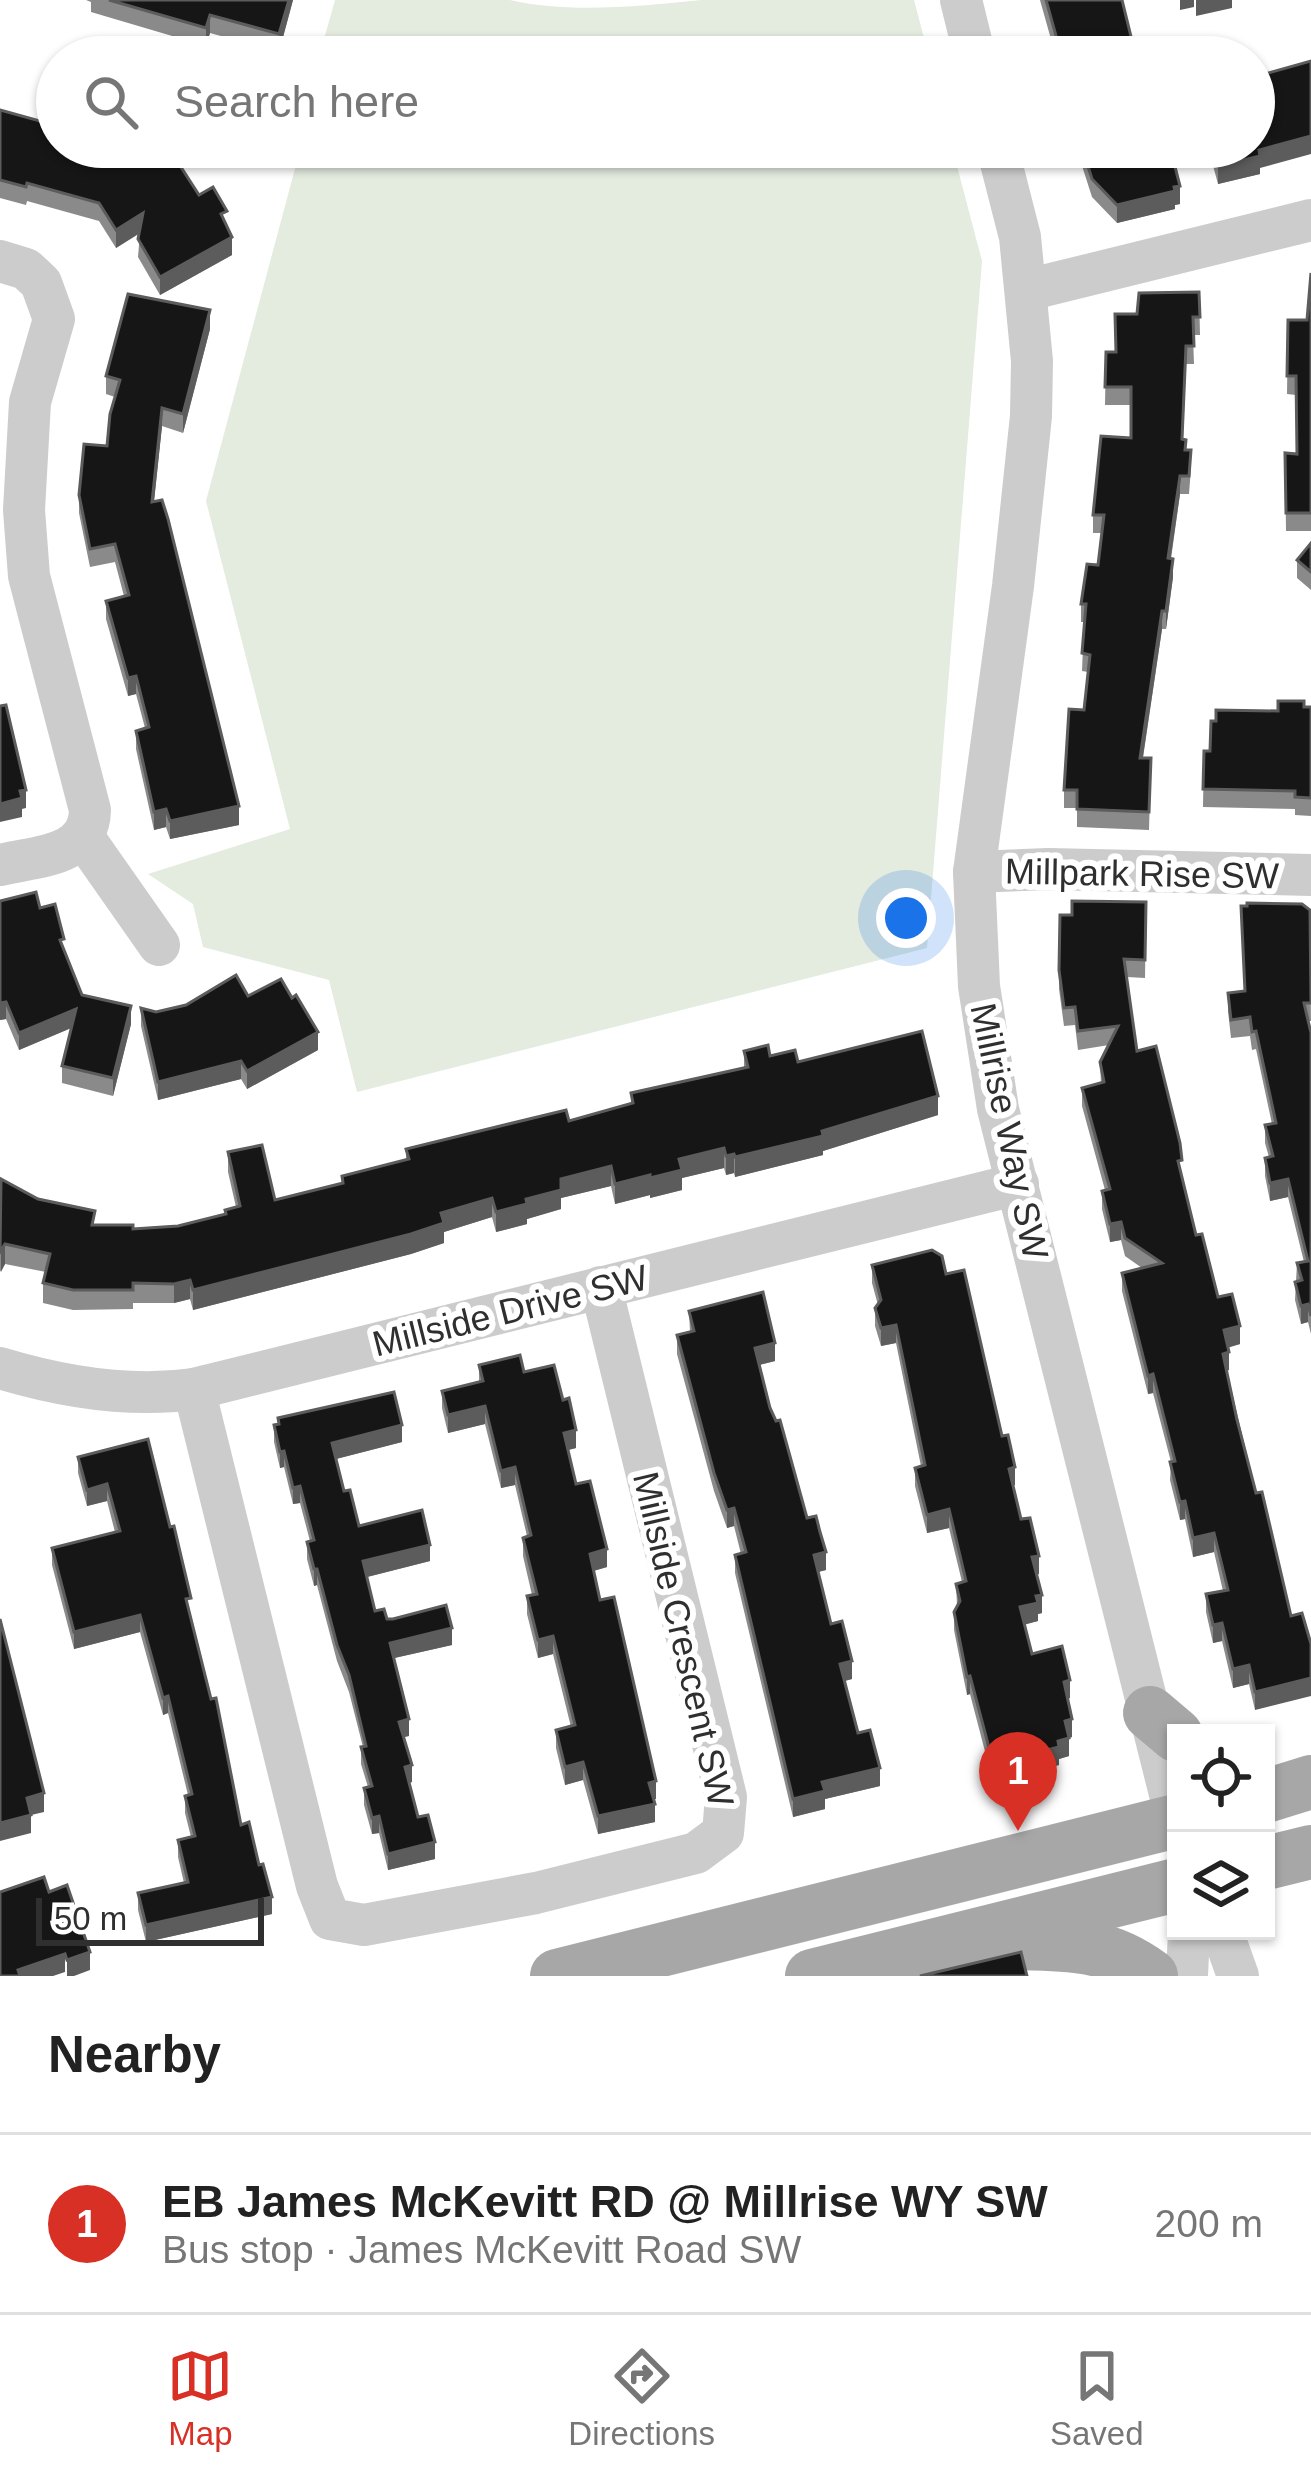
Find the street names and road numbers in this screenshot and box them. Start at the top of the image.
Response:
street label: Millpark Rise SW [1005,851,1279,896]
street label: Millrise Way SW [962,999,1057,1263]
street label: Millside Drive SW [368,1256,652,1364]
street label: Millside Crescent SW [625,1468,742,1810]

